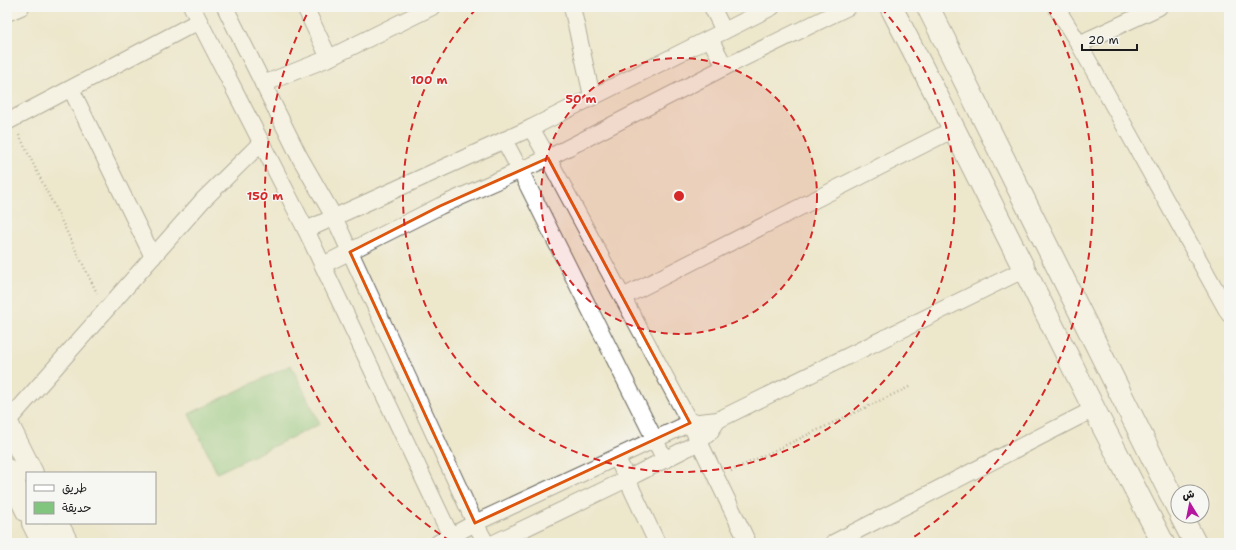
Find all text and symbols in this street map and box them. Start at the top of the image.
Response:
scale bar [1082,26,1137,52]
text: 20 m [1088,32,1119,48]
text: 100 m [411,72,448,88]
text: 50 m [566,91,597,107]
text: 150 m [247,188,283,204]
centre of rings [672,189,686,203]
legend [26,472,156,524]
text: طريق [62,480,87,496]
north arrow [1170,484,1210,524]
text: ش [1181,486,1196,503]
text: حديقة [62,500,91,516]

